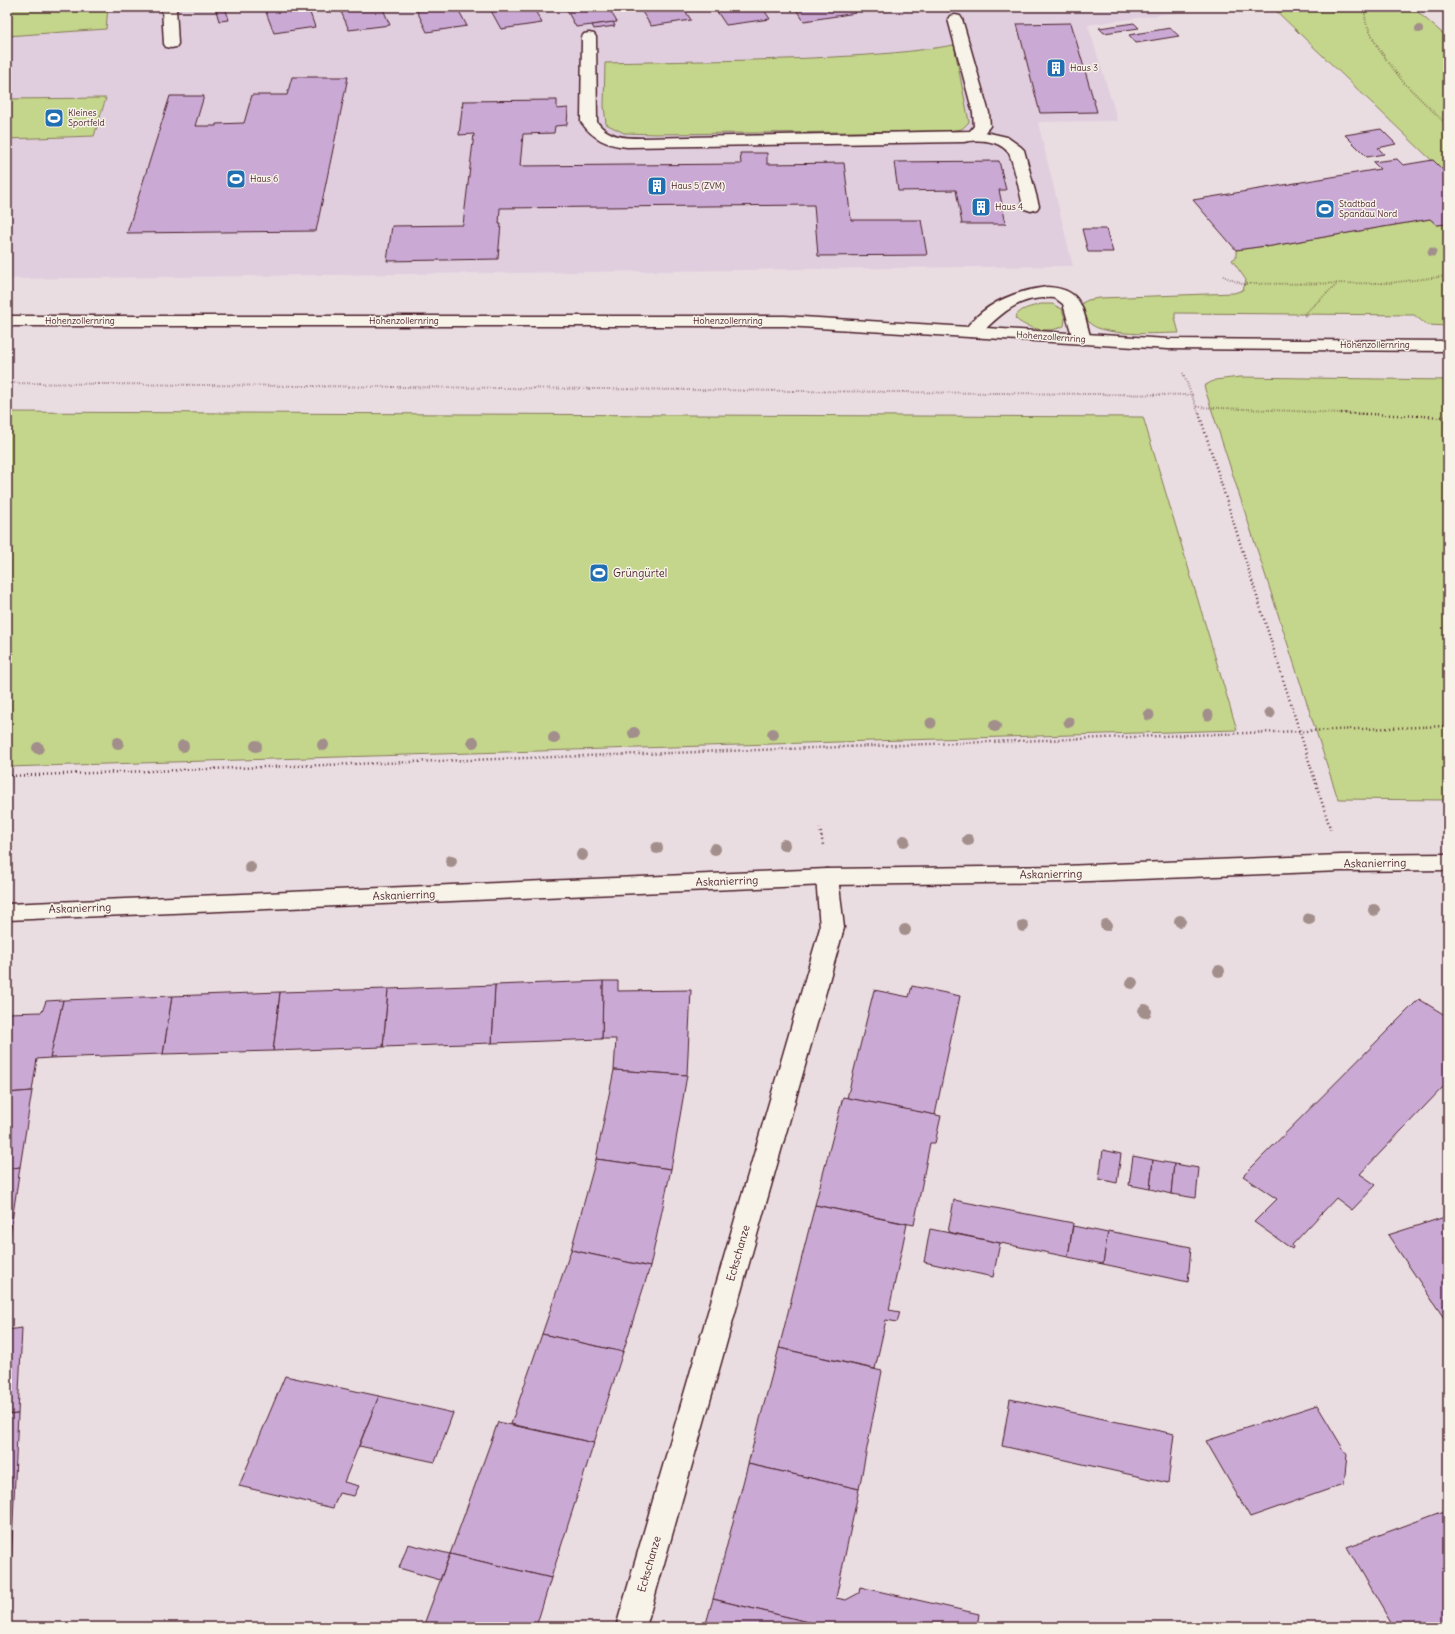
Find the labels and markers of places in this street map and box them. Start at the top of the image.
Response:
building icon: Haus 3 [1045,57,1067,79]
place label: Haus 3 [1070,62,1098,73]
sports icon: Kleines Sportfeld [43,107,65,129]
place label: Kleines Sportfeld [68,107,105,128]
sports icon: Haus 6 [225,168,247,190]
place label: Haus 6 [250,173,278,184]
building icon: Haus 5 (ZVM) [646,175,668,197]
place label: Haus 5 (ZVM) [671,180,725,191]
building icon: Haus 4 [970,196,992,218]
sports icon: Stadtbad Spandau Nord [1314,198,1336,220]
place label: Stadtbad Spandau Nord [1339,198,1397,219]
place label: Haus 4 [995,201,1023,212]
sports icon: Grüngürtel [588,562,610,584]
place label: Grüngürtel [613,566,667,580]

